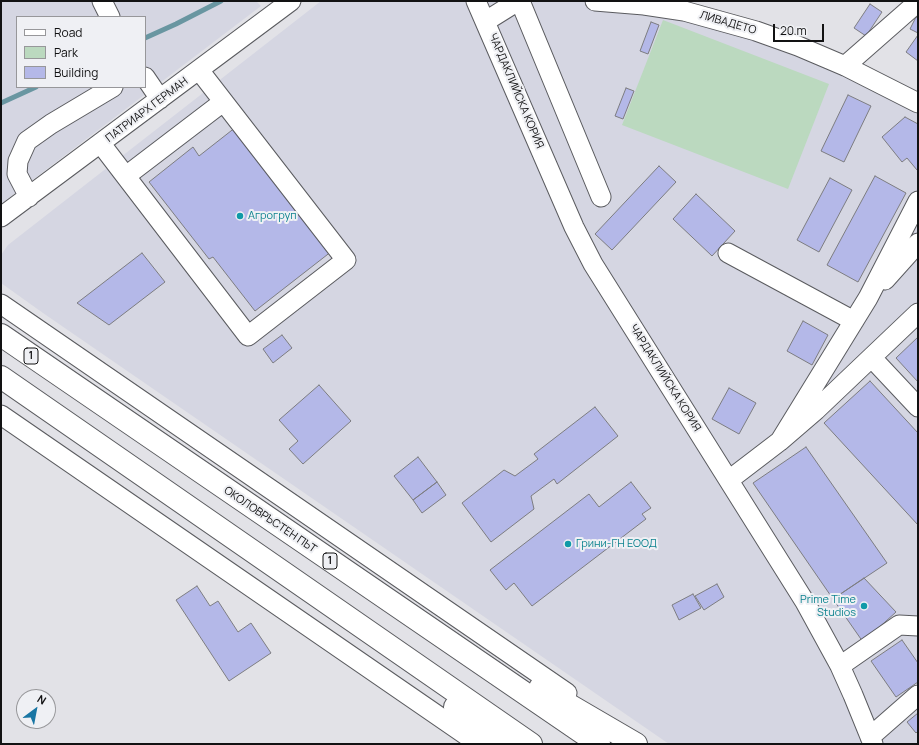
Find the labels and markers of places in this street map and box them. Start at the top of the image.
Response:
place label: Агрогруп [248,209,297,223]
marker: Агрогруп [235,211,245,221]
place label: Грини-ГН ЕООД [576,537,657,551]
marker: Грини-ГН ЕООД [563,539,573,549]
place label: Prime Time Studios [800,593,856,619]
marker: Prime Time Studios [859,601,869,611]

